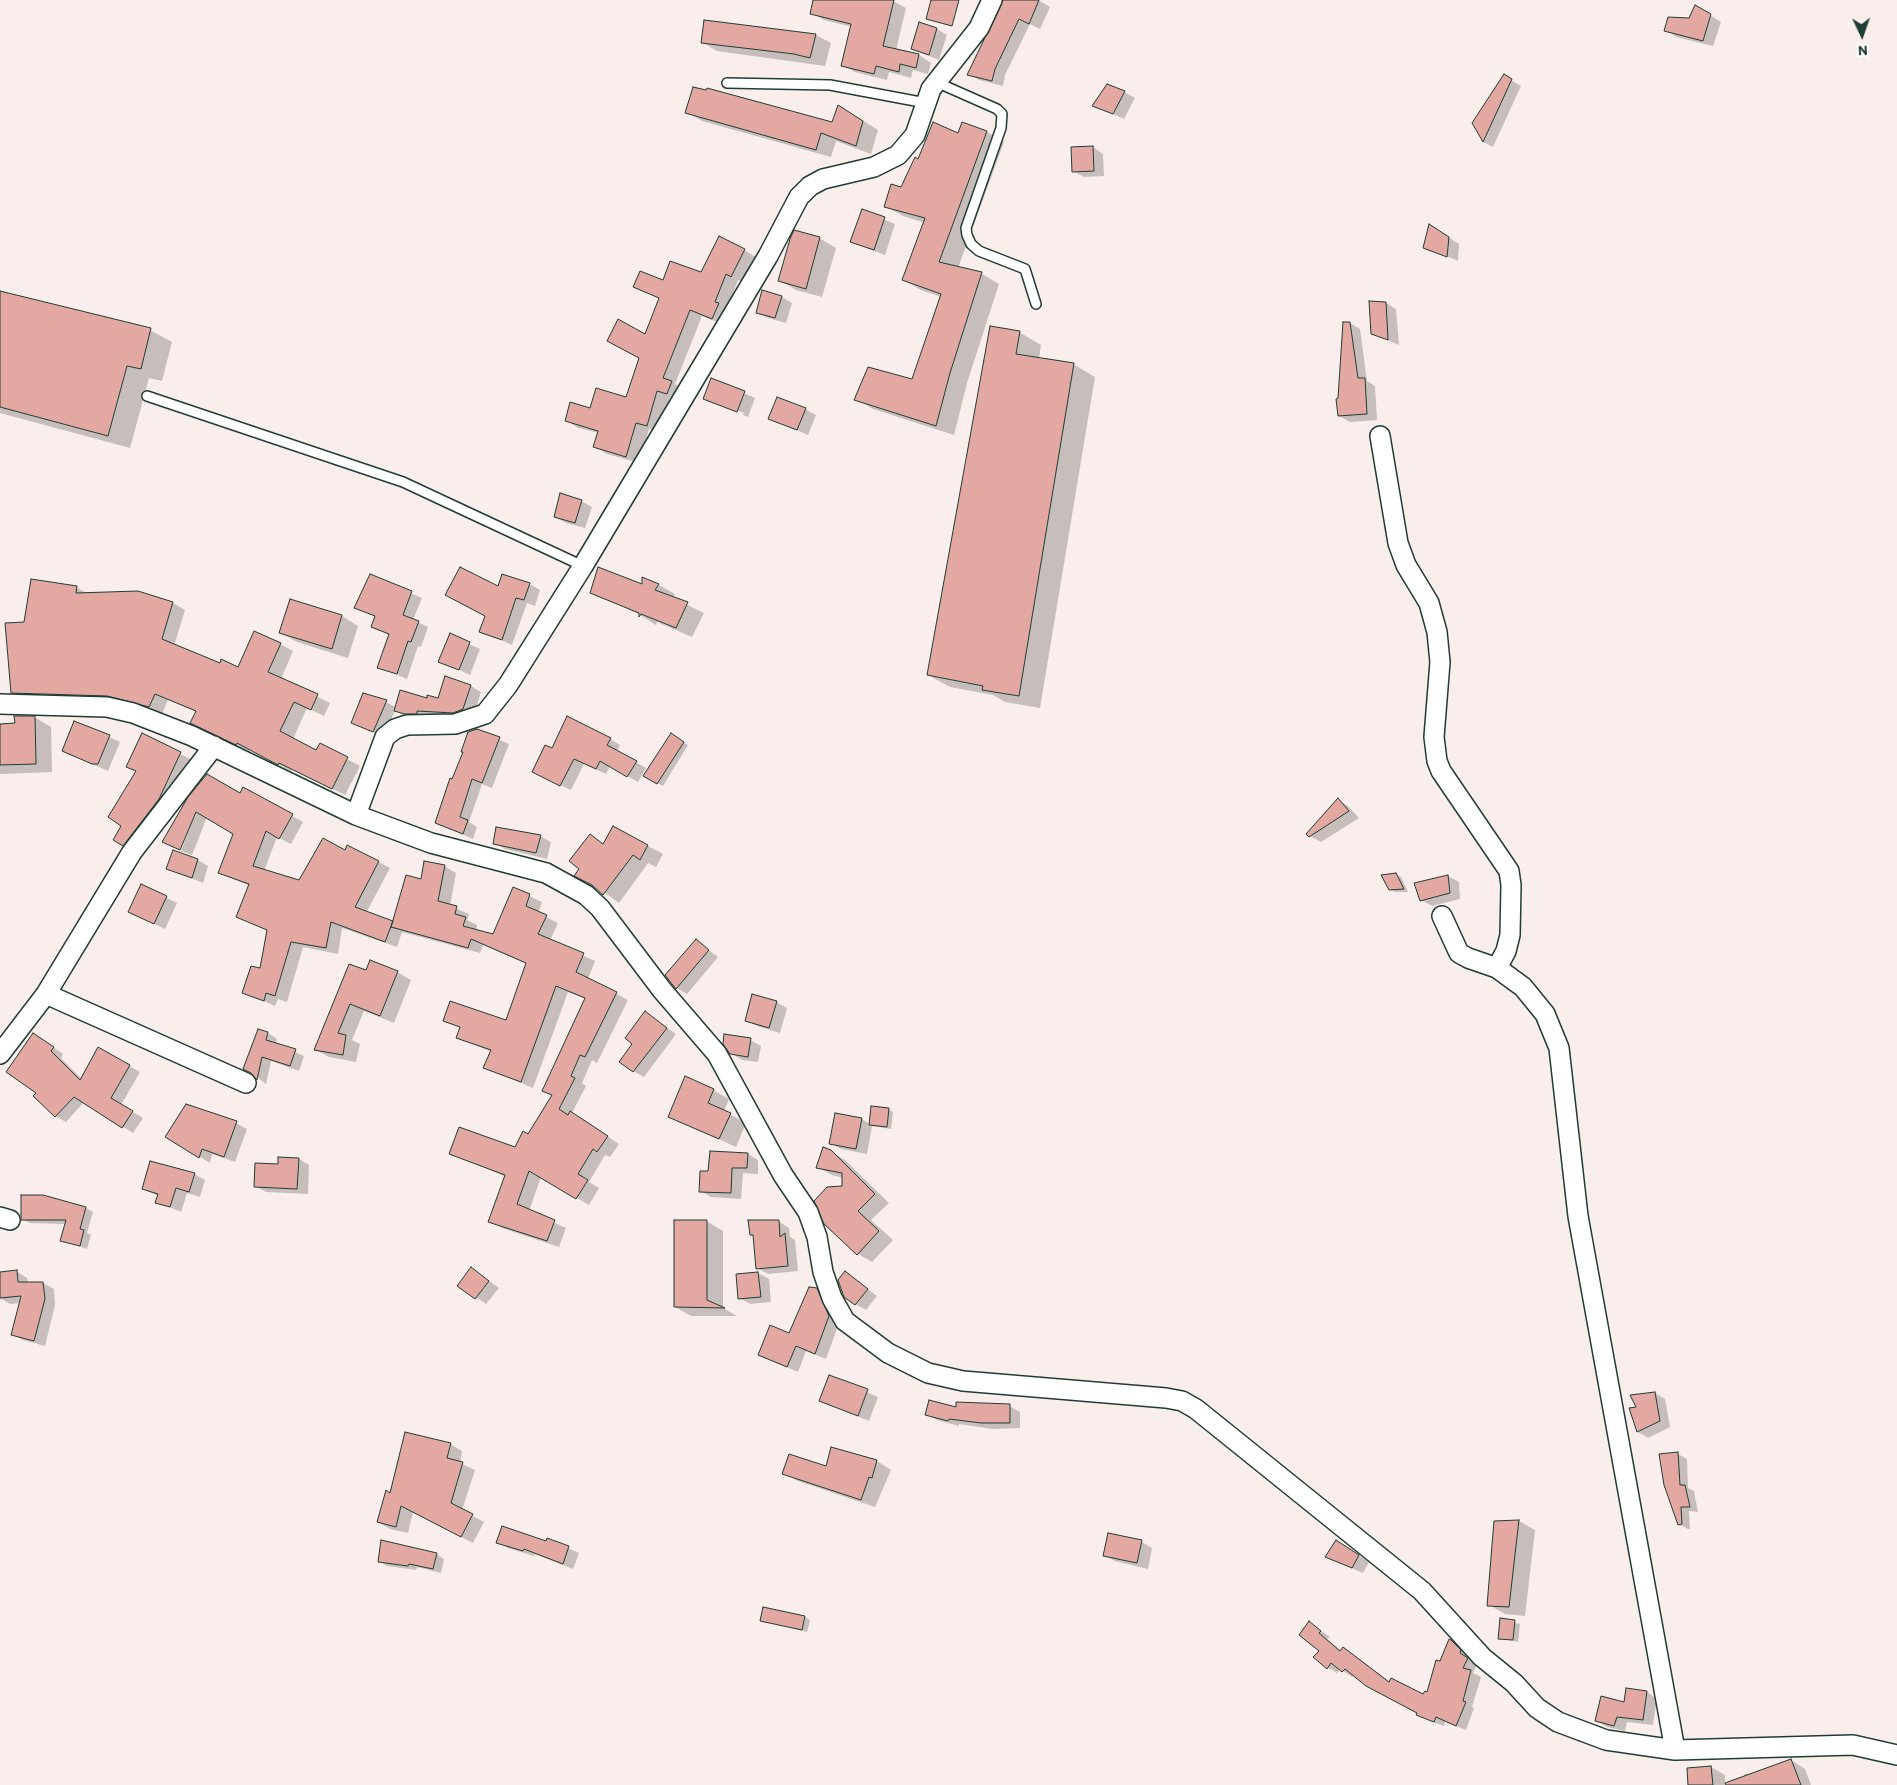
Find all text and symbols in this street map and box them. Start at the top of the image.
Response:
north arrow [1837,10,1887,60]
text: N [1858,42,1868,59]

